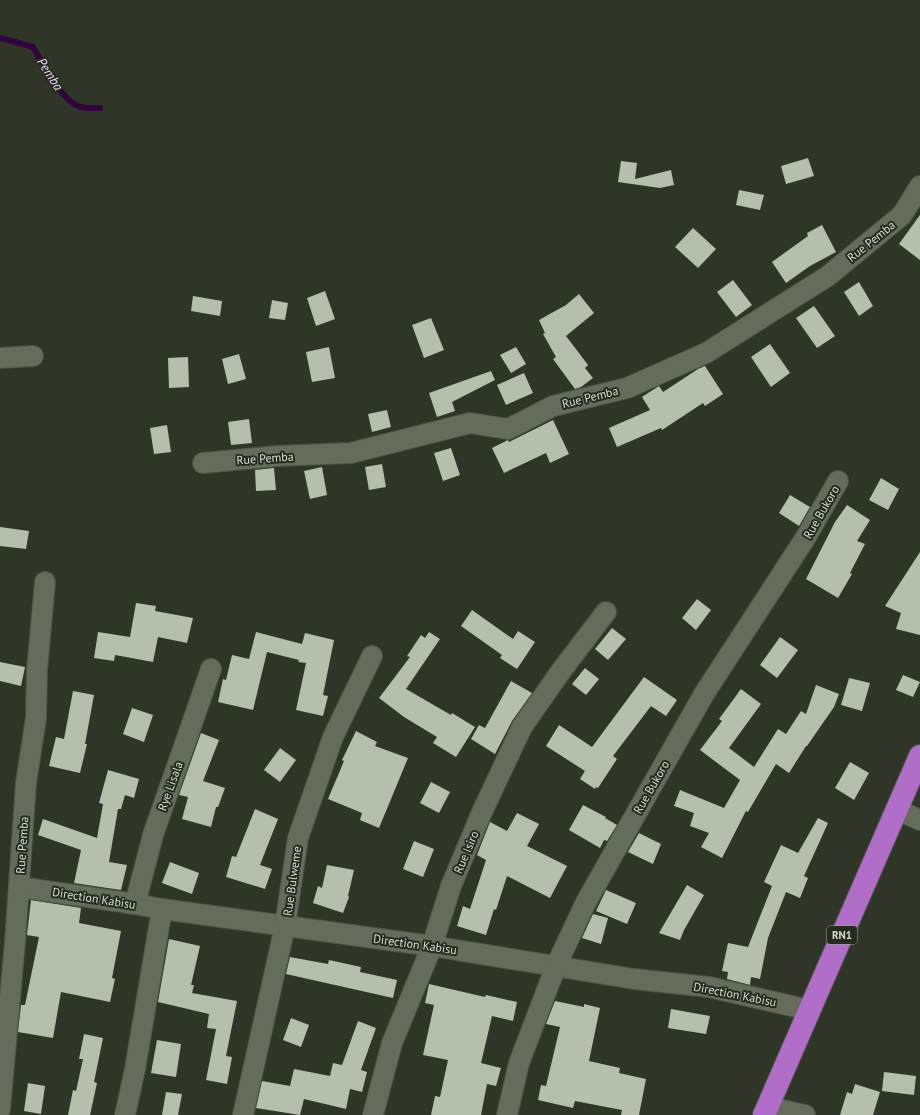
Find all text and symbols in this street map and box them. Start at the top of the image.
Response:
water label: Pemba [33,54,67,94]
street label: Rue Pemba [844,217,898,265]
street label: Rue Pemba [560,383,620,411]
street label: Rue Pemba [236,449,294,467]
street label: Rue Bukoro [800,483,842,541]
street label: Rue Bukoro [630,758,672,816]
street label: Rye Lisala [154,759,186,813]
street label: Rue Pemba [13,816,31,874]
street label: Rue Isiro [450,828,482,876]
street label: Rue Bulweme [280,845,304,917]
street label: Direction Kabisu [51,884,137,912]
road number: RN1 [827,926,857,944]
street label: Direction Kabisu [372,931,458,957]
street label: Direction Kabisu [692,979,778,1009]

